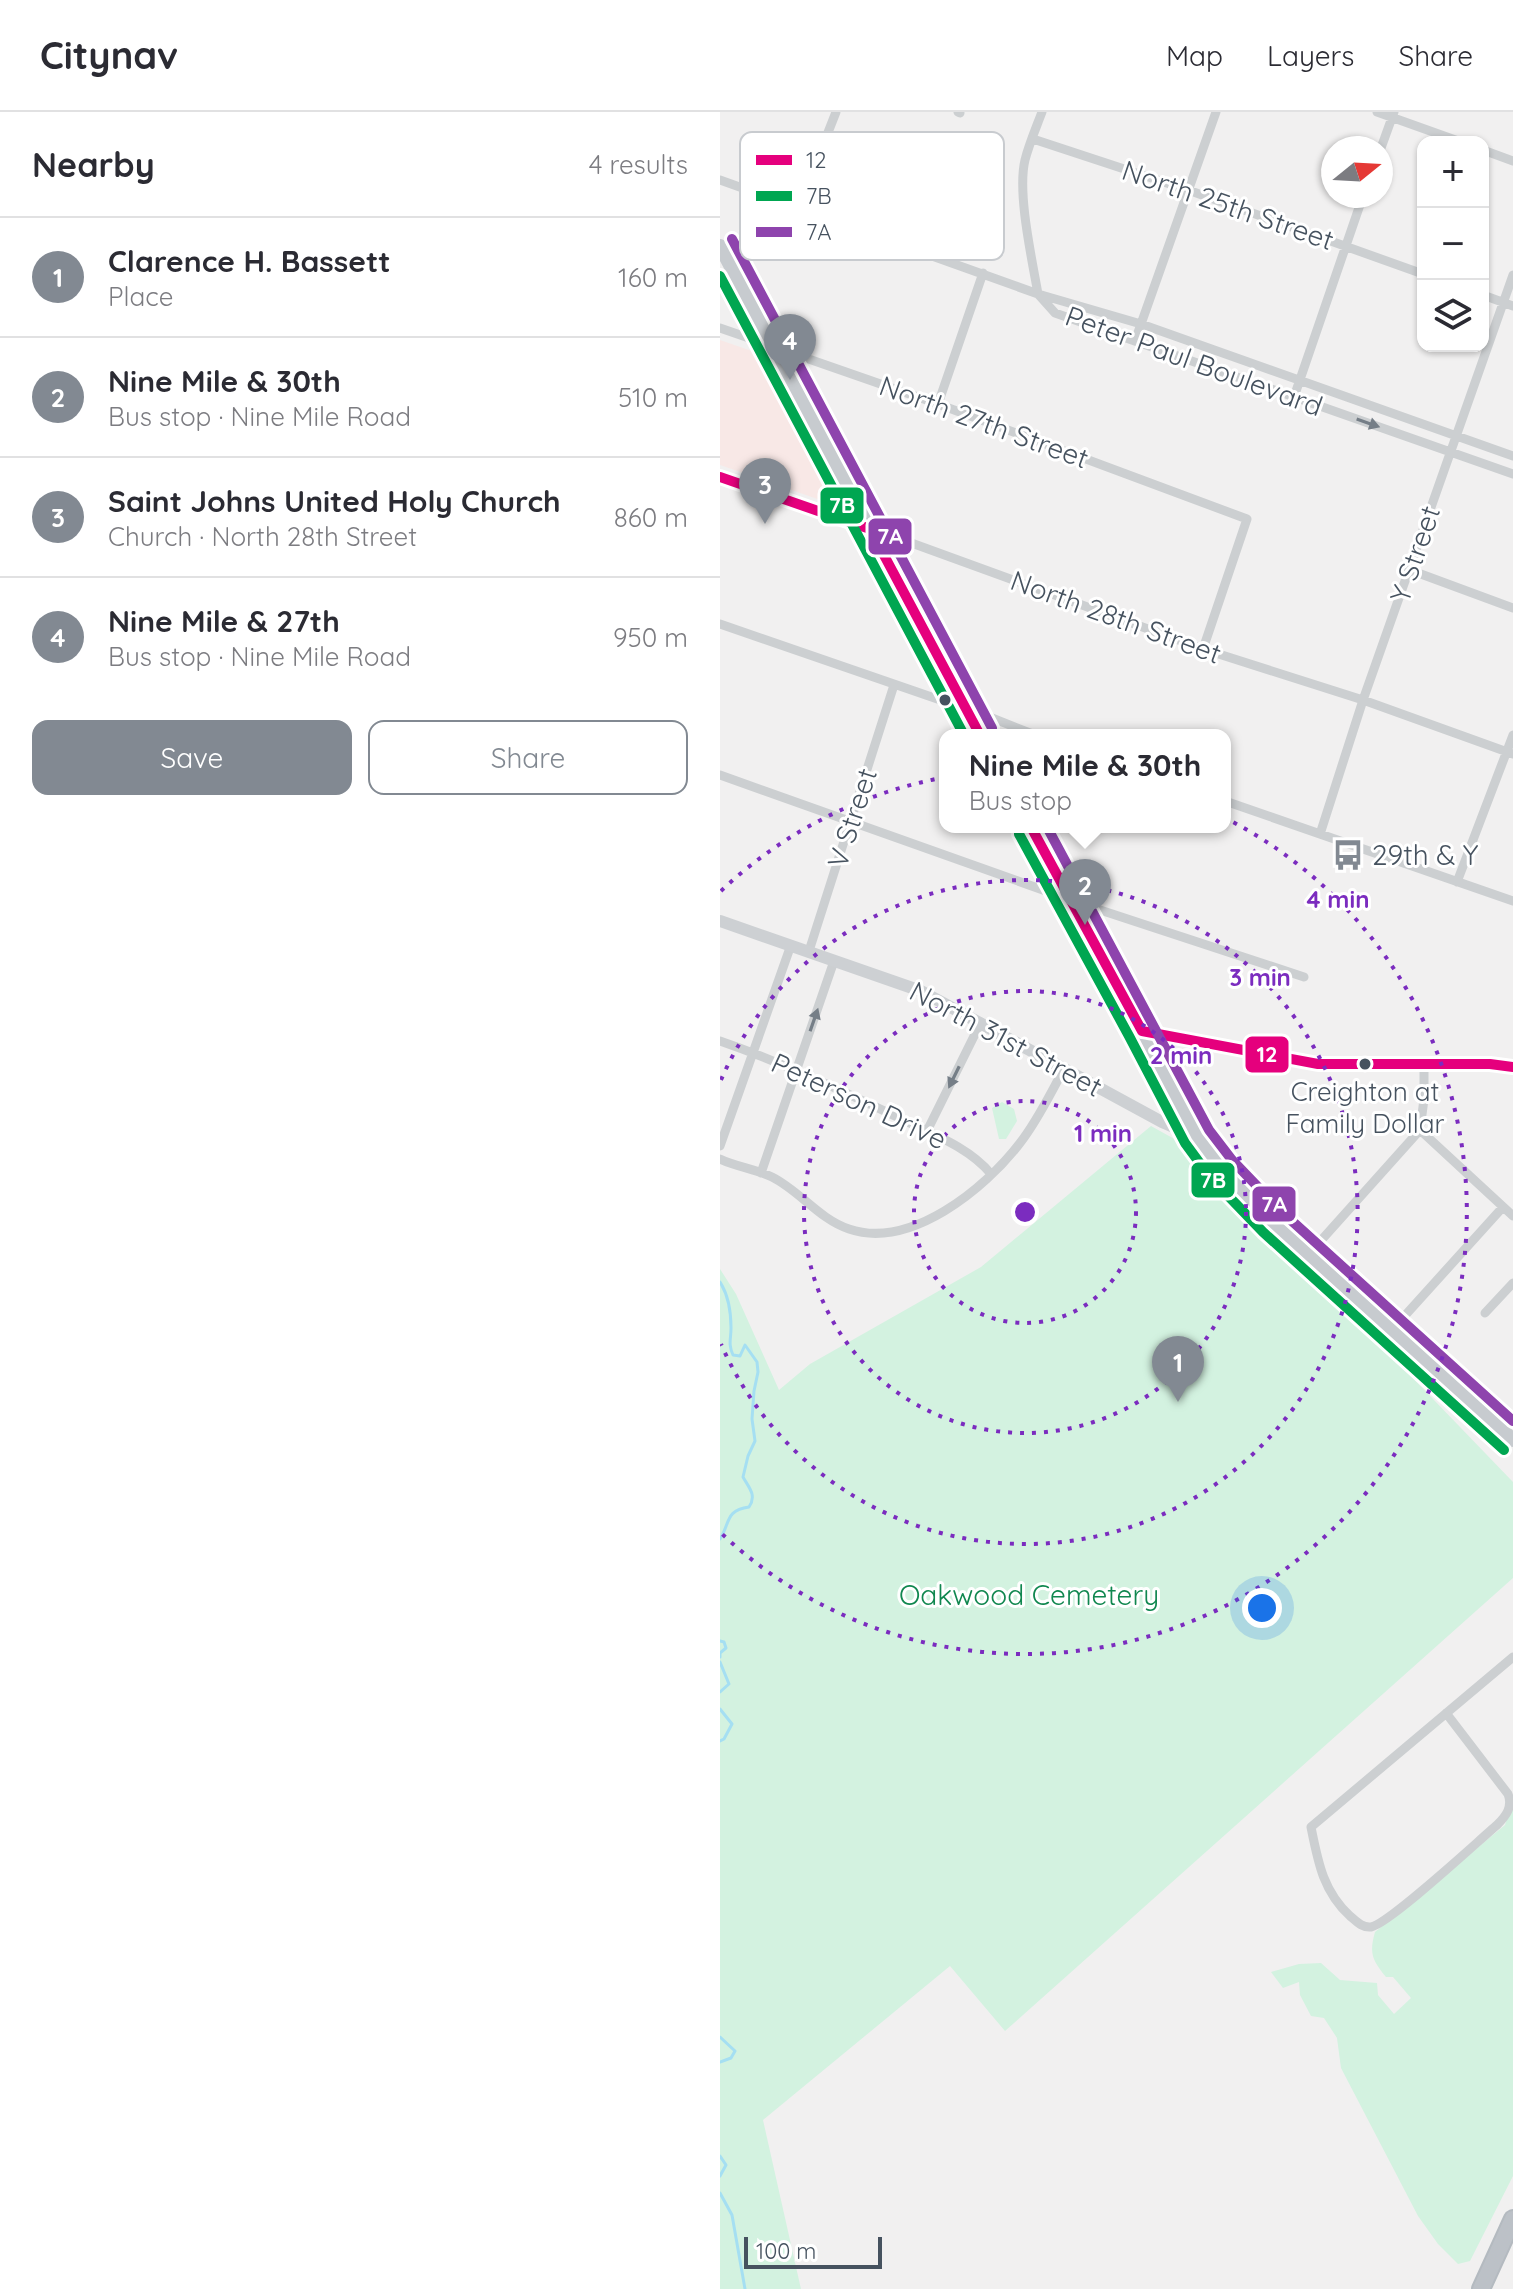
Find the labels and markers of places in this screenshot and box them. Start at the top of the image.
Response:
pin: 4 [764,314,816,380]
pin: 3 [739,458,791,524]
unlabelled marker [937,692,953,708]
place label: 29th & Y [1372,837,1479,872]
bus stop icon: 29th & Y [1331,838,1365,872]
pin: 2 [1059,859,1111,925]
marker: Creighton at Family Dollar [1357,1056,1373,1072]
place label: Creighton at Family Dollar [1285,1075,1445,1140]
centre of rings [1011,1198,1039,1226]
pin: 1 [1152,1336,1204,1402]

